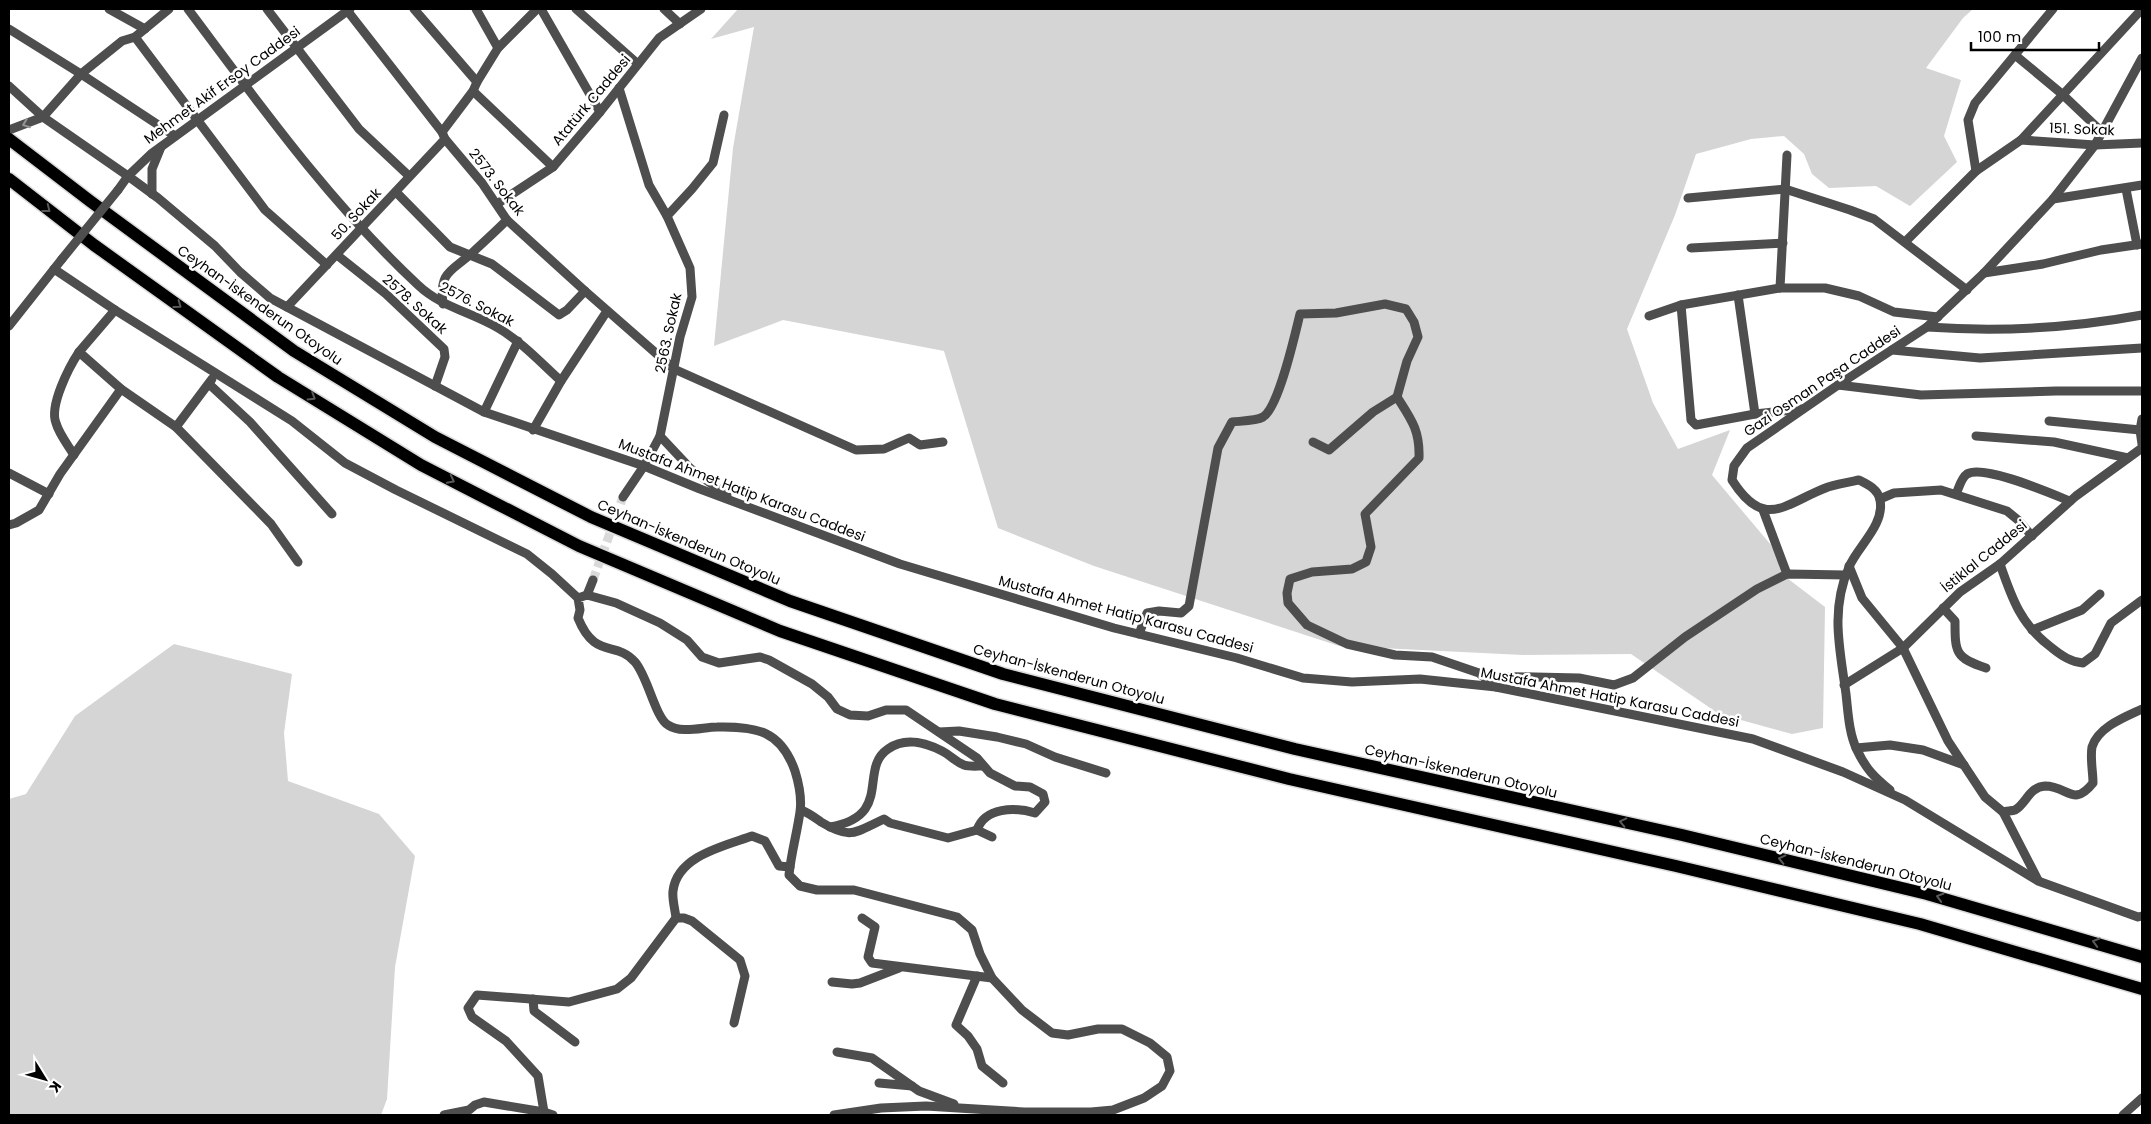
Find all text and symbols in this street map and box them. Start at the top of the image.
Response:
scale bar [1971,20,2098,52]
street label: Mehmet Akif Ersoy Caddesi [140,21,304,149]
text: 100 m [1978,26,2021,47]
street label: Atatürk Caddesi [547,50,635,150]
one-way arrow [22,118,30,128]
street label: 151. Sokak [2049,118,2116,140]
street label: 2573. Sokak [464,144,530,220]
street label: 50. Sokak [326,183,386,245]
one-way arrow [41,203,50,211]
street label: Ceyhan-İskenderun Otoyolu [173,240,347,370]
street label: 2578. Sokak [378,269,452,339]
street label: 2576. Sokak [436,277,518,332]
street label: 2563. Sokak [650,290,686,375]
one-way arrow [172,299,182,308]
street label: Gazi Osman Paşa Caddesi [1740,321,1904,441]
one-way arrow [306,391,315,401]
street label: Mustafa Ahmet Hatip Karasu Caddesi [616,434,868,546]
one-way arrow [446,474,455,484]
street label: Ceyhan-İskenderun Otoyolu [594,494,784,590]
street label: İstiklal Caddesi [1937,515,2031,597]
street label: Mustafa Ahmet Hatip Karasu Caddesi [996,570,1256,658]
street label: Ceyhan-İskenderun Otoyolu [971,639,1167,709]
street label: Mustafa Ahmet Hatip Karasu Caddesi [1479,662,1741,732]
street label: Ceyhan-İskenderun Otoyolu [1363,739,1559,803]
one-way arrow [1619,817,1628,828]
street label: Ceyhan-İskenderun Otoyolu [1758,828,1954,896]
one-way arrow [1777,854,1786,865]
one-way arrow [1936,893,1944,903]
one-way arrow [2092,938,2100,948]
north arrow [20,1054,70,1104]
text: K [44,1077,66,1097]

